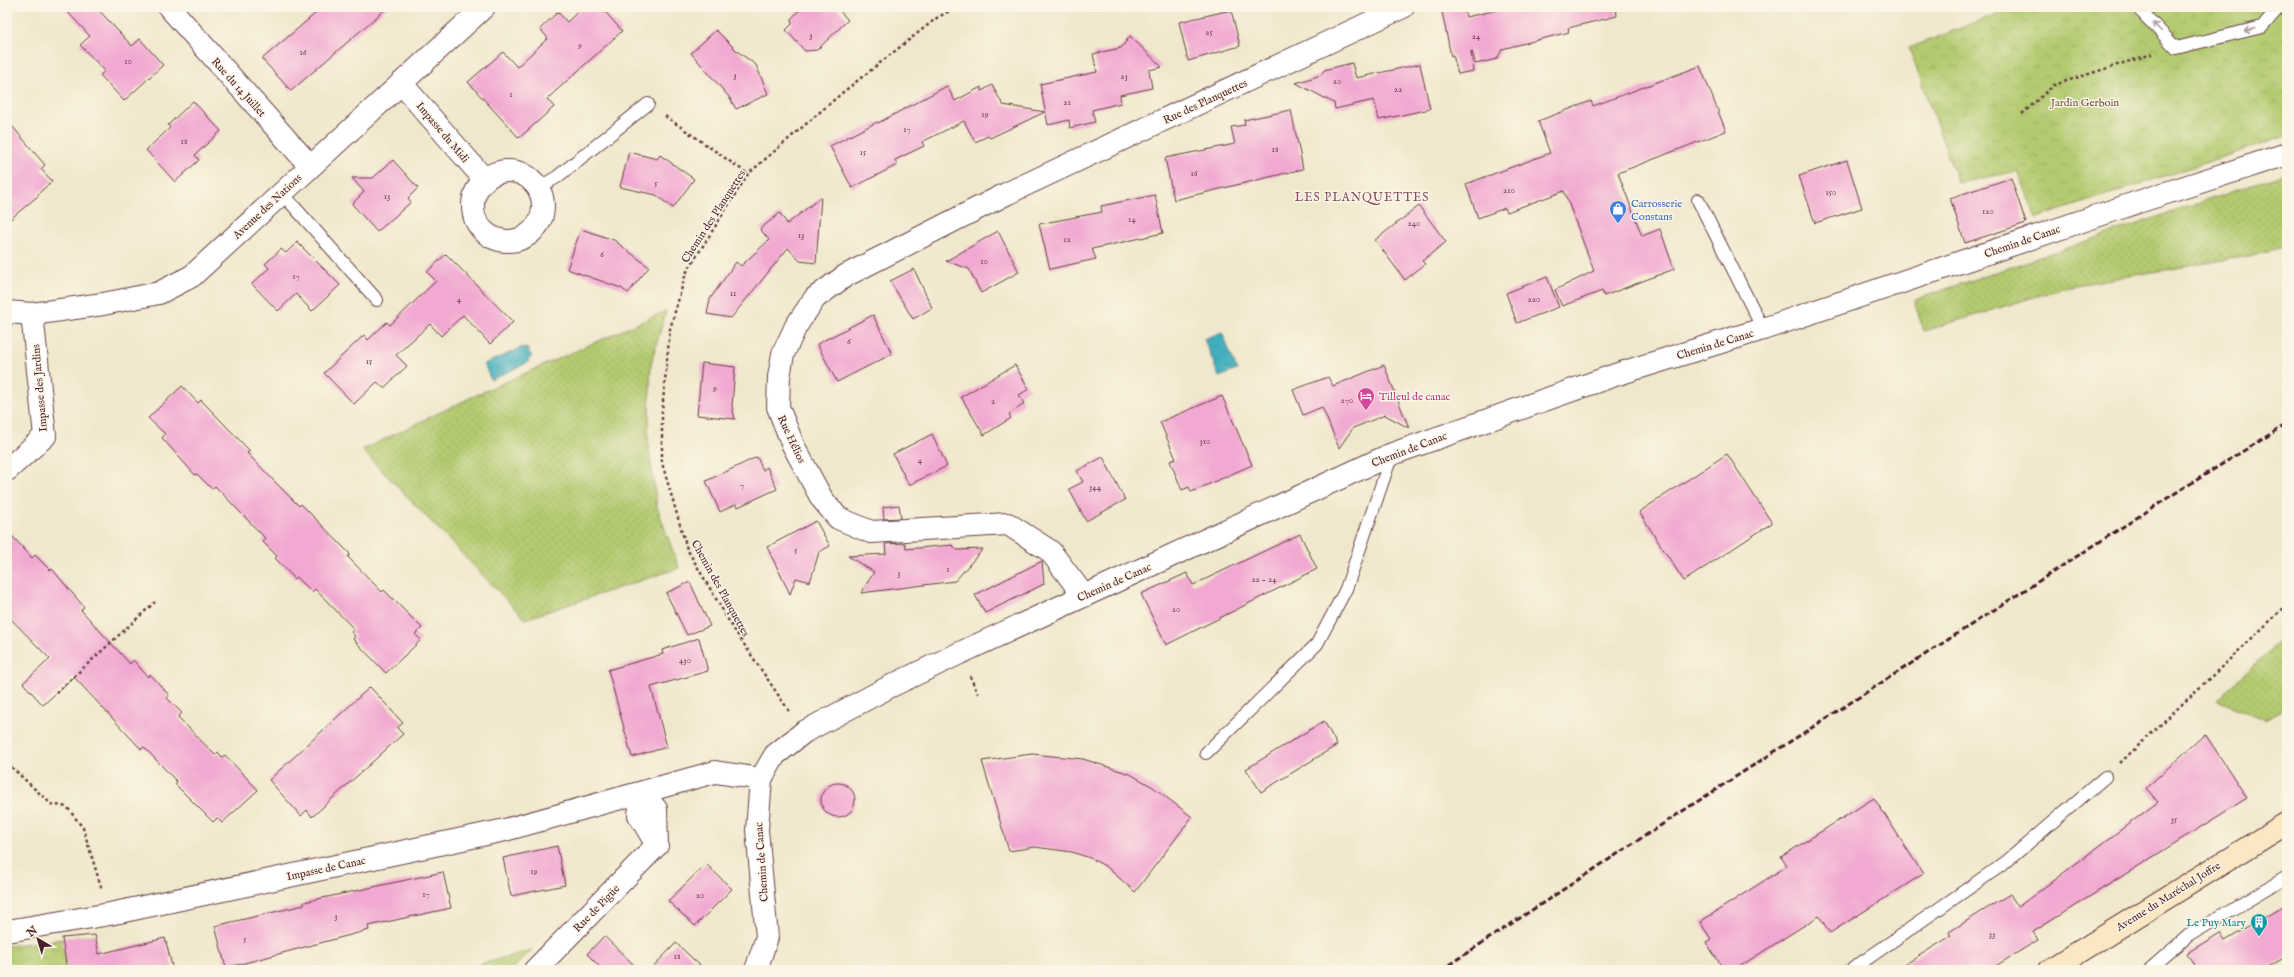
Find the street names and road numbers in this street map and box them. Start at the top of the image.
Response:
street label: Rue du 14 Juillet [208,55,269,120]
street label: Rue des Planquettes [1161,76,1250,128]
street label: Impasse du Midi [413,99,472,166]
street label: Chemin des Planquettes [678,167,749,266]
street label: Avenue des Nations [229,171,305,243]
street label: Chemin de Canac [1982,222,2063,262]
street label: Chemin de Canac [1675,327,1756,363]
street label: Impasse des Jardins [29,343,51,432]
street label: Rue Hélios [774,413,808,466]
street label: Chemin de Canac [1370,429,1449,471]
street label: Chemin des Planquettes [688,538,753,639]
street label: Chemin de Canac [1075,560,1154,606]
street label: Chemin de Canac [752,821,772,902]
street label: Impasse de Canac [285,854,367,884]
street label: Avenue du Maréchal Joffre [2113,859,2223,935]
street label: Rue de Pigüe [571,882,623,935]

